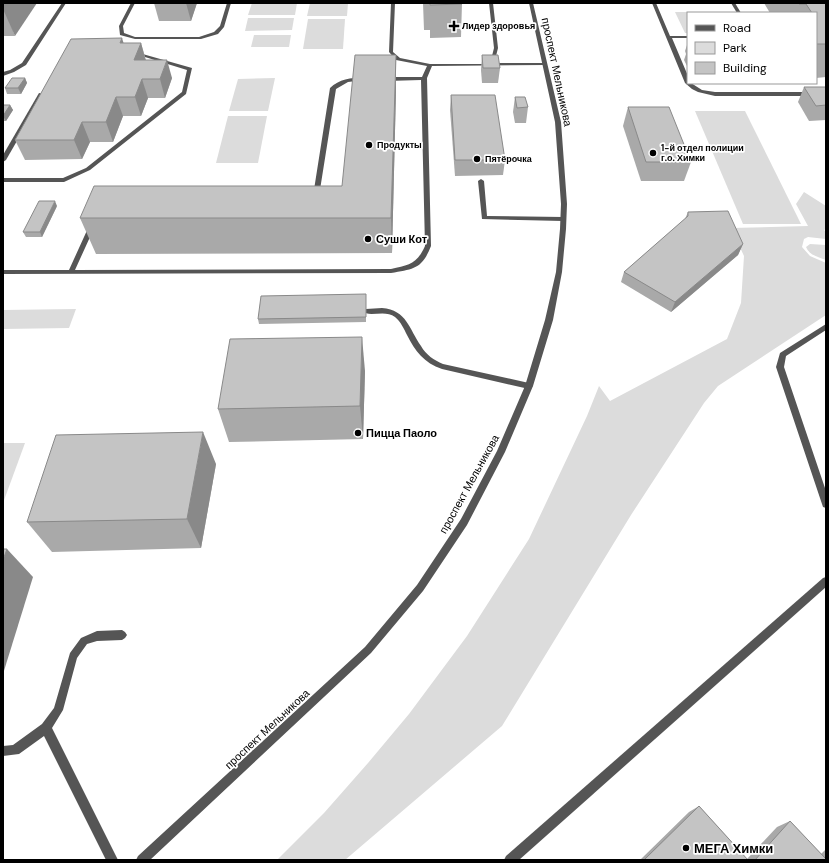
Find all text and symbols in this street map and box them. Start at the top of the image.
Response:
legend [687,12,817,84]
street label: проспект Мельникова [539,16,576,129]
place label: Лидер здоровья [462,20,535,32]
text: Road [723,20,751,36]
marker: Лидер здоровья [449,21,459,31]
text: Park [723,40,747,56]
text: Building [723,60,767,76]
place label: Продукты [377,139,422,151]
marker: Продукты [364,140,374,150]
place label: 1-й отдел полиции г.о. Химки [661,142,744,164]
marker: 1-й отдел полиции г.о. Химки [648,148,658,158]
place label: Пятёрочка [485,153,533,165]
marker: Пятёрочка [472,154,482,164]
place label: Суши Кот [376,232,428,246]
marker: Суши Кот [363,234,373,244]
place label: Пицца Паоло [366,426,437,440]
marker: Пицца Паоло [353,428,363,438]
street label: проспект Мельникова [436,431,502,536]
street label: проспект Мельникова [222,685,313,772]
place label: МЕГА Химки [694,840,773,857]
marker: МЕГА Химки [681,843,691,853]

